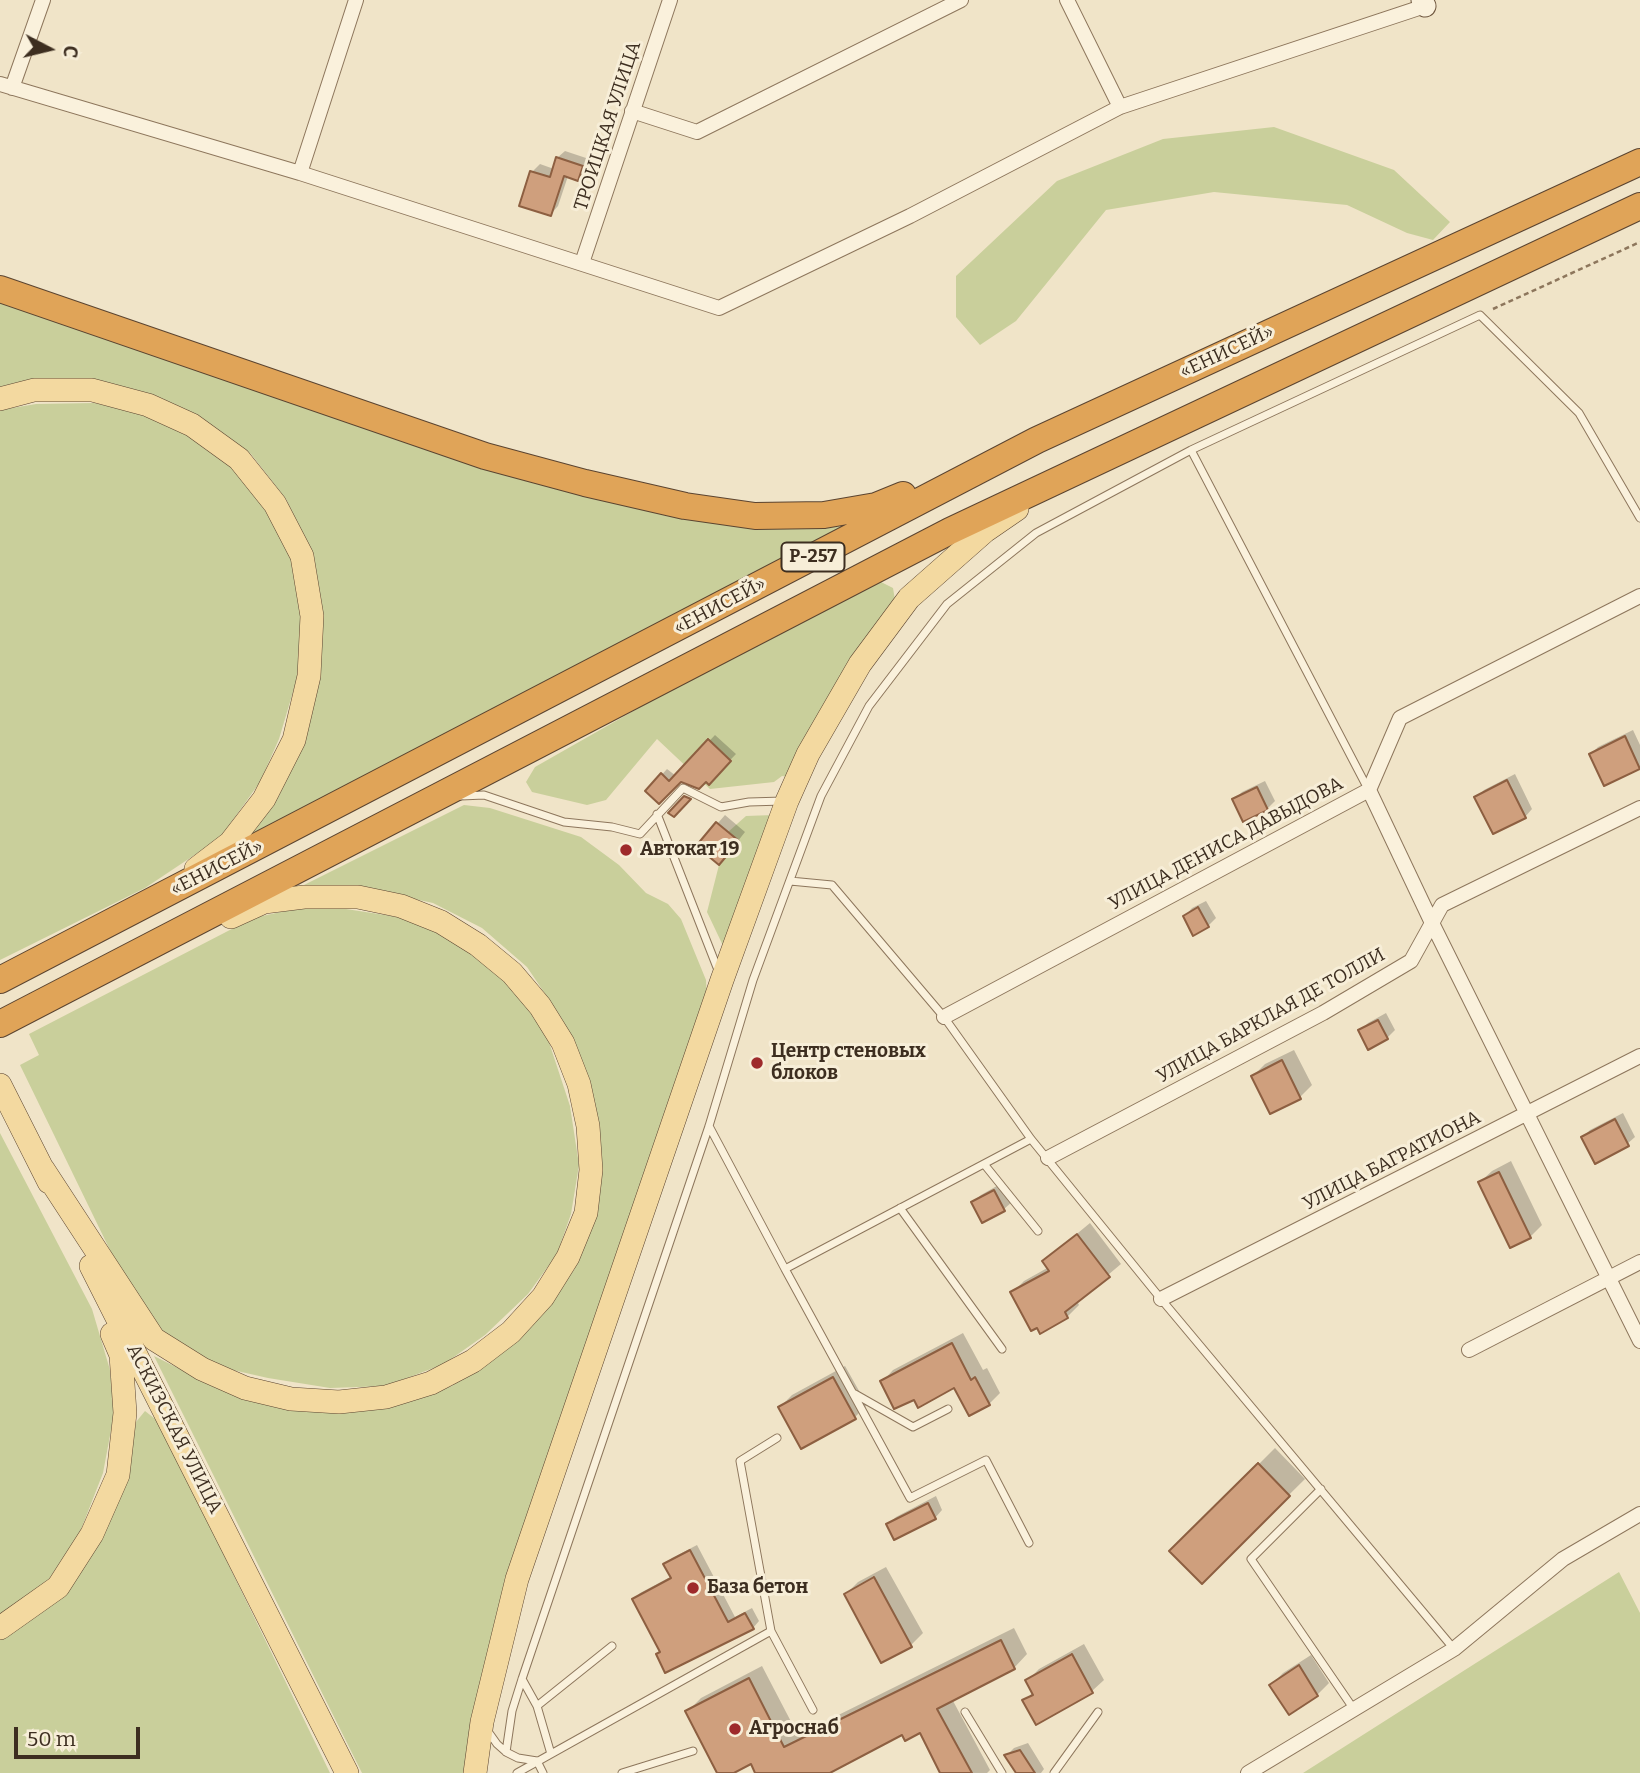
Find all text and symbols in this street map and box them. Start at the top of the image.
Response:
north arrow [14,14,84,84]
street label: ТРОИЦКАЯ УЛИЦА [570,38,646,214]
text: С [58,44,82,59]
street label: «ЕНИСЕЙ» [1177,320,1277,384]
road number: Р-257 [782,542,844,572]
street label: «ЕНИСЕЙ» [670,572,770,640]
street label: УЛИЦА ДЕНИСА ДАВЫДОВА [1105,772,1347,916]
street label: «ЕНИСЕЙ» [167,835,267,901]
place label: Автокат 19 [640,839,739,861]
marker: Автокат 19 [618,842,634,858]
street label: УЛИЦА БАРКЛАЯ ДЕ ТОЛЛИ [1153,944,1389,1088]
place label: Центр стеновых блоков [771,1041,926,1085]
marker: Центр стеновых блоков [749,1055,765,1071]
street label: УЛИЦА БАГРАТИОНА [1299,1106,1485,1216]
street label: АСКИЗСКАЯ УЛИЦА [121,1340,227,1518]
place label: База бетон [707,1577,808,1599]
marker: База бетон [685,1580,701,1596]
scale bar [18,1714,144,1758]
place label: Агроснаб [749,1718,839,1740]
marker: Агроснаб [727,1721,743,1737]
text: 50 m [27,1726,76,1752]

